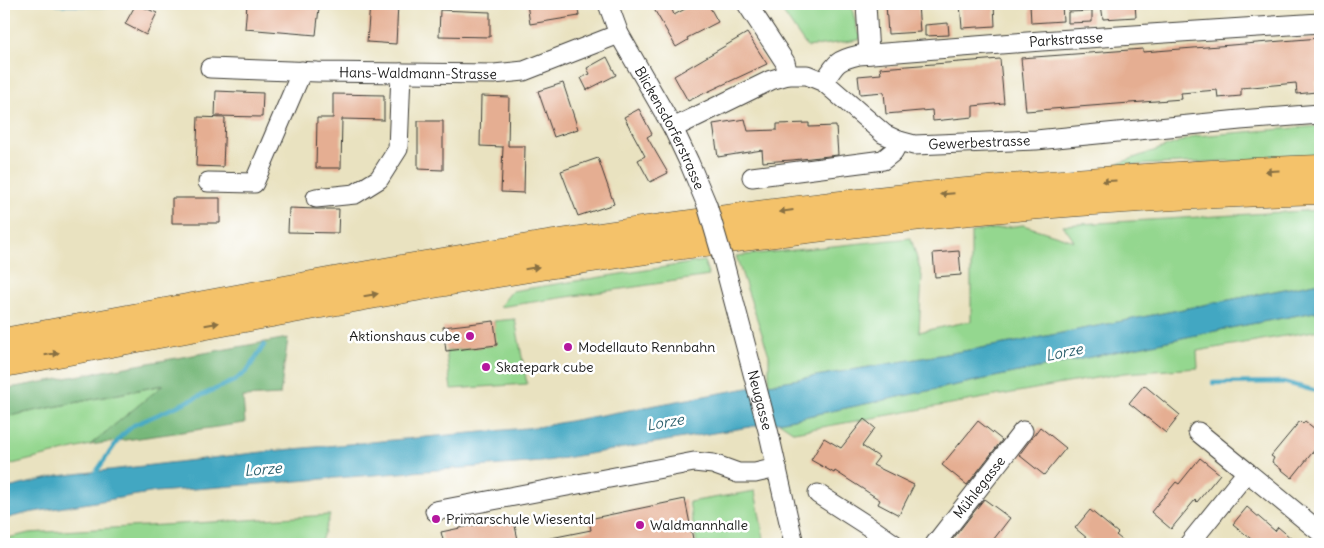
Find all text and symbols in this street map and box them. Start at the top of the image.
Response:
street label: Parkstrasse [1029,28,1104,51]
street label: Hans-Waldmann-Strasse [339,63,497,83]
street label: Blickensdorferstrasse [631,63,709,192]
street label: Gewerbestrasse [928,131,1031,153]
one-way arrow [1263,168,1279,176]
one-way arrow [1101,177,1117,185]
one-way arrow [939,190,955,198]
one-way arrow [777,207,793,215]
one-way arrow [524,264,540,272]
one-way arrow [364,291,380,299]
one-way arrow [204,320,220,328]
place label: Aktionshaus cube [349,327,460,345]
marker: Aktionshaus cube [464,330,476,342]
place label: Modellauto Rennbahn [578,338,715,356]
water label: Lorze [1044,339,1085,365]
marker: Modellauto Rennbahn [562,341,574,353]
one-way arrow [44,350,59,358]
place label: Skatepark cube [496,358,594,376]
marker: Skatepark cube [480,361,492,373]
street label: Neugasse [744,368,777,432]
water label: Lorze [645,409,686,435]
street label: Mühlegasse [949,452,1009,522]
water label: Lorze [243,458,283,480]
place label: Primarschule Wiesental [446,510,594,528]
marker: Primarschule Wiesental [430,513,442,525]
place label: Waldmannhalle [650,516,748,534]
marker: Waldmannhalle [634,519,646,531]

